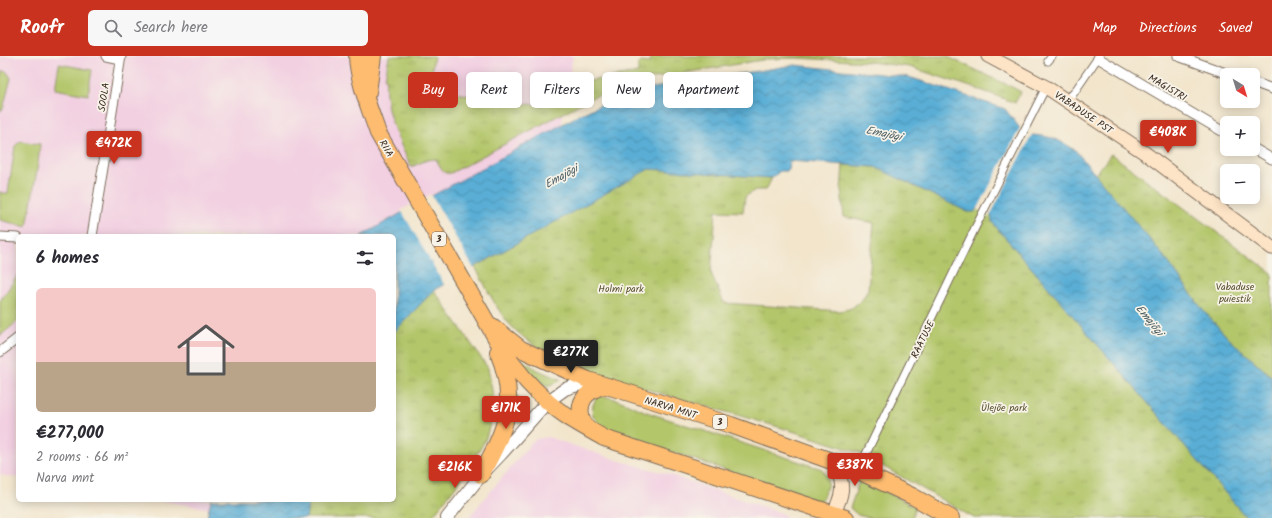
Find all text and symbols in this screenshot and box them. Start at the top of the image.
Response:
search box [88,10,368,46]
text: Roofr [20,13,64,43]
text: Search here [134,16,208,40]
icon: search [102,17,124,39]
text: Map [1092,17,1117,39]
text: Directions [1139,17,1197,39]
text: Saved [1219,17,1252,39]
north arrow [1220,68,1260,108]
map controls [1220,68,1260,204]
street label: MAGISTRI [1145,70,1190,106]
chip: Buy [408,72,458,108]
chip: Rent [466,72,522,108]
chip: Filters [530,72,594,108]
chip: New [602,72,655,108]
chip: Apartment [663,72,753,108]
street label: SOOLA [94,82,114,113]
street label: VABADUSE PST [1051,87,1117,139]
button: + [1220,116,1260,156]
pin: €408K [1140,120,1196,154]
water label: Emajõgi [864,121,906,147]
text: €408K [1149,122,1187,143]
pin: €472K [86,131,142,165]
text: €472K [96,133,132,154]
street label: RIIA [375,137,398,160]
water label: Emajõgi [541,159,584,193]
button: − [1220,164,1260,204]
road number: 3 [432,232,446,246]
text: 6 homes [36,245,99,272]
icon: filters [354,247,376,269]
park label: Vabaduse puiestik [1216,279,1255,307]
park label: Holmi park [598,281,644,297]
water label: Emajõgi [1131,301,1169,342]
icon: home [170,314,242,386]
street label: RAATUSE [907,317,939,361]
pin: €277K [543,340,599,374]
text: €277K [553,342,589,363]
street label: NARVA MNT [642,392,700,424]
pin: €171K [478,396,534,430]
text: €171K [491,398,521,419]
park label: Ülejõe park [981,400,1027,416]
road number: 3 [713,415,727,429]
text: €277,000 [36,420,103,447]
text: 2 rooms · 66 m² [36,447,128,468]
pin: €387K [827,453,883,487]
pin: €216K [427,455,483,489]
text: €387K [837,455,874,476]
text: €216K [438,457,472,478]
text: Narva mnt [36,468,94,489]

